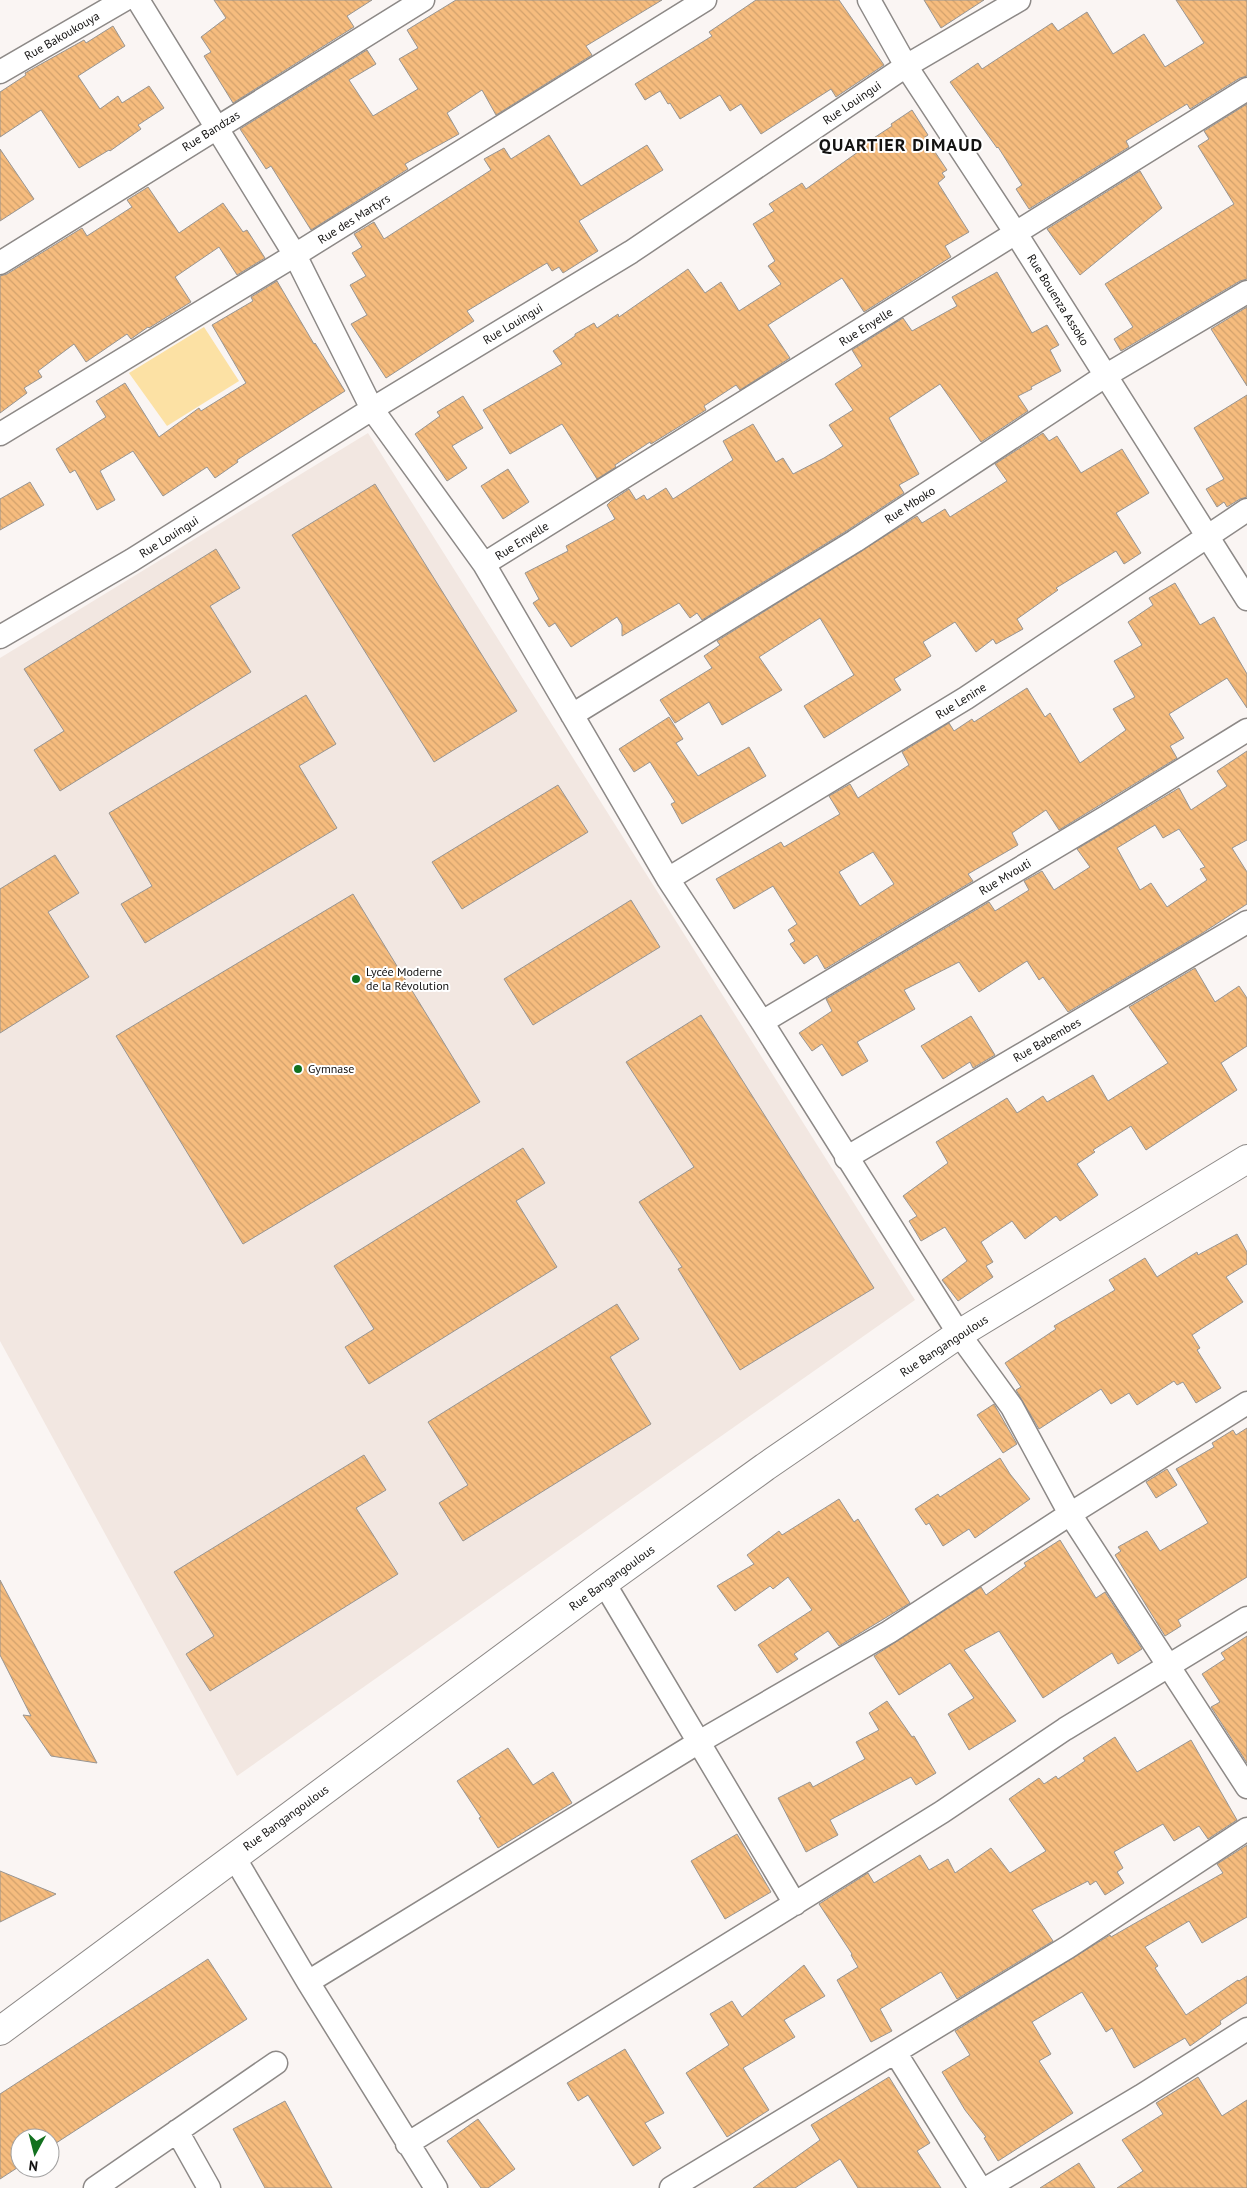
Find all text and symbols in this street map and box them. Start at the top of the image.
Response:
street label: Rue Bakoukouya [21,8,102,63]
street label: Rue Louingui [820,78,884,128]
street label: Rue Bandzas [179,107,242,154]
district label: QUARTIER DIMAUD [819,133,983,156]
street label: Rue des Martyrs [315,190,393,247]
street label: Rue Bouenza Assoko [1024,251,1093,348]
street label: Rue Louingui [480,300,545,347]
street label: Rue Enyelle [836,304,895,349]
street label: Rue Mboko [882,483,938,526]
street label: Rue Louingui [136,512,201,561]
street label: Rue Enyelle [492,518,551,563]
street label: Rue Lenine [933,679,989,722]
street label: Rue Mvouti [976,855,1034,898]
place label: Lycée Moderne de la Révolution [366,964,449,993]
marker: Lycée Moderne de la Révolution [350,973,362,985]
street label: Rue Babembes [1010,1014,1083,1065]
place label: Gymnase [308,1061,354,1076]
marker: Gymnase [292,1063,304,1075]
street label: Rue Bangangoulous [897,1311,991,1380]
street label: Rue Bangangoulous [566,1542,657,1614]
street label: Rue Bangangoulous [240,1782,331,1854]
north arrow [10,2128,60,2178]
text: N [28,2156,39,2175]

